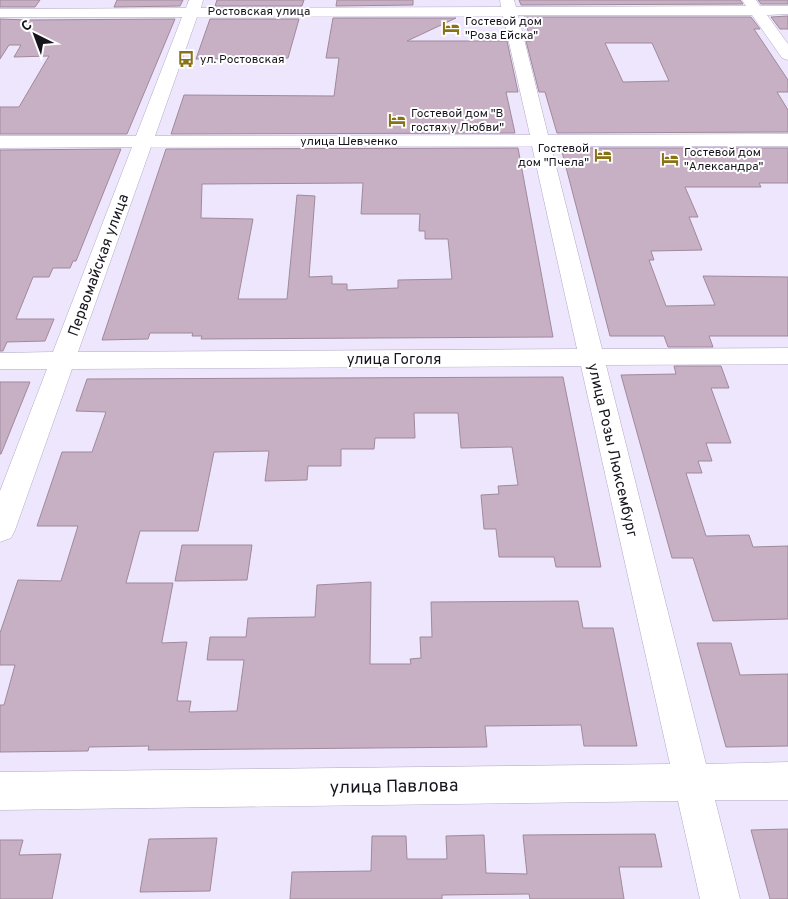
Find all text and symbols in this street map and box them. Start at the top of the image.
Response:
street label: Ростовская улица [208,4,310,20]
north arrow [10,10,60,60]
place label: Гостевой дом "Роза Ейска" [465,14,542,44]
text: С [18,17,36,36]
hotel icon: Гостевой дом "Роза Ейска" [441,18,461,38]
bus stop icon: ул. Ростовская [176,49,196,69]
place label: ул. Ростовская [200,52,285,68]
place label: Гостевой дом "В гостях у Любви" [411,106,504,136]
hotel icon: Гостевой дом "В гостях у Любви" [387,110,407,130]
street label: улица Шевченко [300,134,398,150]
place label: Гостевой дом "Пчела" [518,141,589,171]
hotel icon: Гостевой дом "Пчела" [593,145,613,165]
place label: Гостевой дом "Александра" [684,145,764,175]
hotel icon: Гостевой дом "Александра" [660,149,680,169]
street label: Первомайская улица [65,192,134,339]
street label: улица Гоголя [347,351,441,370]
street label: улица Розы Люксембург [582,361,641,539]
street label: улица Павлова [330,775,459,800]

